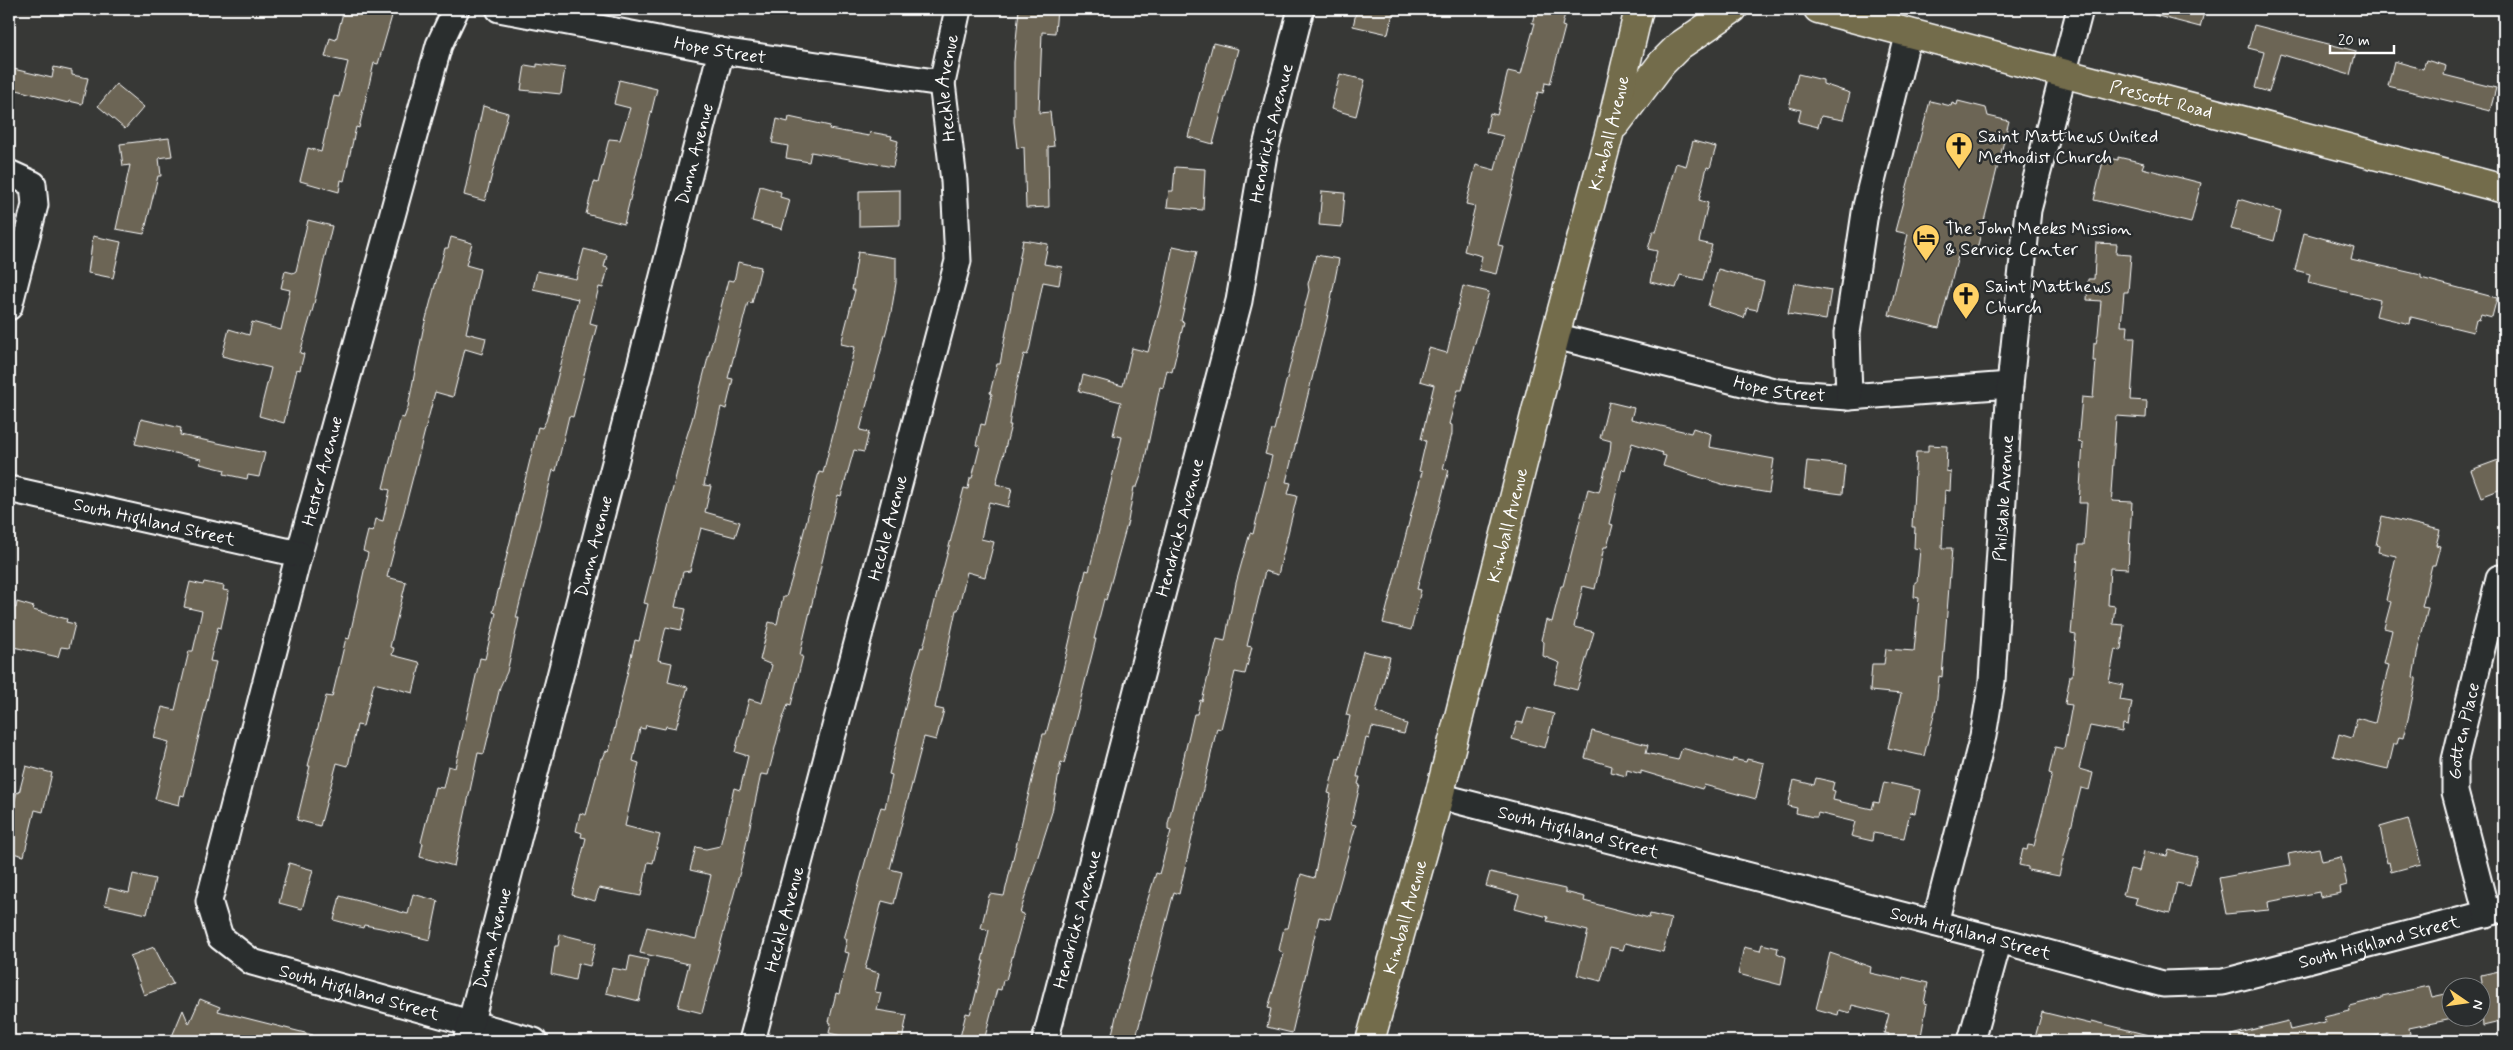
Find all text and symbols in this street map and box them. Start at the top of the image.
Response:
scale bar [2330,22,2394,54]
street label: Hope Street [672,31,768,70]
text: 20 m [2338,31,2370,51]
street label: Heckle Avenue [930,32,965,143]
street label: Hendricks Avenue [1245,61,1300,205]
street label: Kimball Avenue [1584,73,1636,194]
street label: Prescott Road [2107,75,2215,125]
street label: Dunn Avenue [671,101,720,207]
place label: Saint Matthews United Methodist Church [1978,125,2158,170]
church icon: Saint Matthews United Methodist Church [1944,131,1974,170]
place label: The John Meeks Mission & Service Center [1945,217,2131,262]
hotel icon: The John Meeks Mission & Service Center [1911,223,1941,262]
place label: Saint Matthews Church [1985,275,2111,320]
church icon: Saint Matthews Church [1951,281,1981,320]
street label: Hope Street [1731,370,1826,408]
street label: Hester Avenue [297,414,349,529]
street label: Philsdale Avenue [1988,434,2020,562]
street label: Hendricks Avenue [1151,455,1210,600]
street label: Kimball Avenue [1482,465,1534,585]
street label: Heckle Avenue [863,472,914,584]
street label: South Highland Street [71,493,238,552]
street label: Dunn Avenue [570,493,619,600]
street label: Gotten Place [2444,680,2486,780]
street label: South Highland Street [1495,801,1662,865]
street label: Hendricks Avenue [1048,847,1108,991]
street label: Kimball Avenue [1378,857,1433,977]
street label: Heckle Avenue [760,864,811,975]
street label: Dunn Avenue [469,885,518,992]
street label: South Highland Street [1887,901,2054,967]
street label: South Highland Street [2296,910,2463,975]
street label: South Highland Street [276,959,442,1027]
north arrow [2440,978,2490,1028]
text: N [2468,998,2488,1011]

